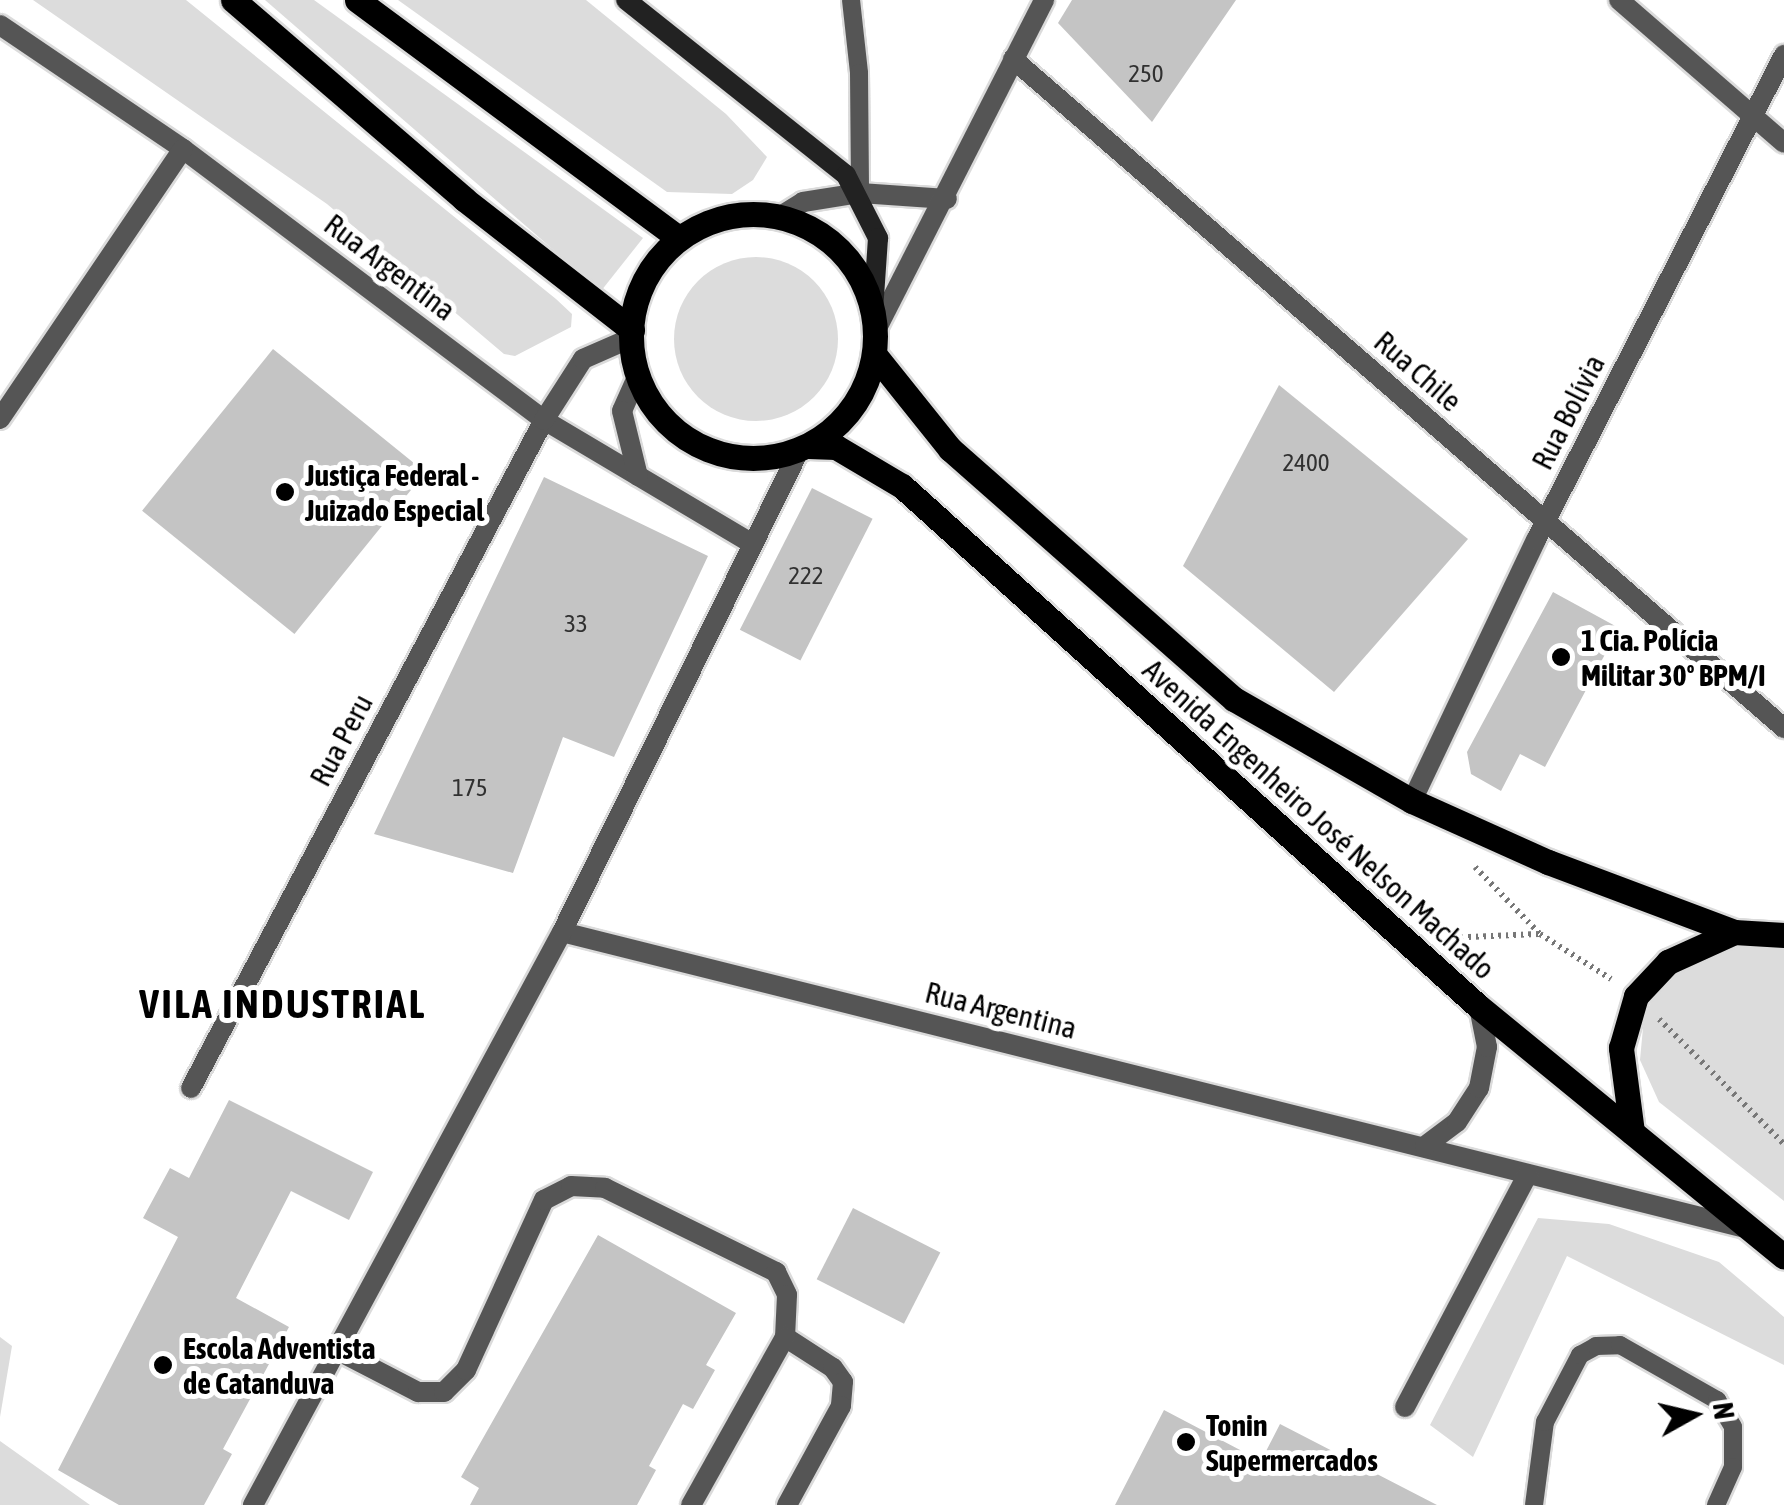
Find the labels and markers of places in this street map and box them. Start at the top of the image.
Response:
place label: Justiça Federal - Juizado Especial [305,457,484,528]
marker: Justiça Federal - Juizado Especial [274,481,296,503]
place label: 1 Cia. Polícia Militar 30º BPM/I [1581,622,1766,692]
marker: 1 Cia. Polícia Militar 30º BPM/I [1550,646,1572,668]
place label: Escola Adventista de Catanduva [183,1330,375,1400]
marker: Escola Adventista de Catanduva [152,1354,174,1376]
place label: Tonin Supermercados [1206,1407,1378,1478]
marker: Tonin Supermercados [1175,1431,1197,1453]

